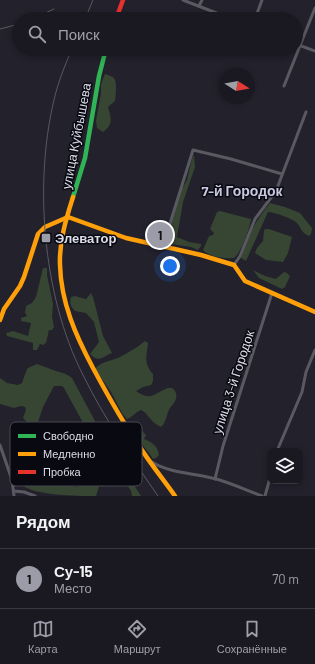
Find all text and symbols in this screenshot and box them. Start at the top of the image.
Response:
search box [12,12,303,56]
icon: search [26,23,48,45]
text: Поиск [58,25,100,43]
north arrow [219,68,255,104]
street label: улица Куйбышева [58,81,94,191]
district label: 7-й Городок [201,182,284,199]
pin: 1 [147,220,173,250]
place label: Элеватор [55,230,116,246]
marker: Элеватор [40,232,52,244]
your location [160,256,180,276]
street label: улица 3-й Городок [209,328,257,436]
legend [10,422,142,486]
text: Свободно [43,429,94,442]
text: Медленно [43,447,95,460]
map controls [267,448,303,484]
button: layers [267,448,303,484]
text: Пробка [43,465,81,478]
text: Рядом [16,511,71,531]
text: Су-15 [54,562,93,580]
text: 1 [27,571,31,587]
text: 70 m [272,571,299,587]
text: Место [54,580,92,596]
tab: Карта [28,618,58,655]
tab: Маршрут [114,618,161,655]
tab: Сохранённые [217,618,287,655]

